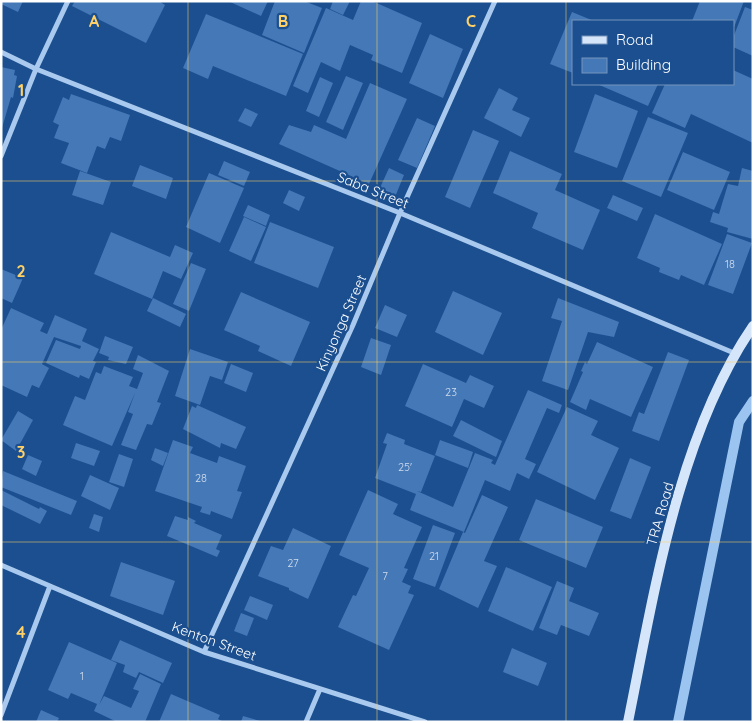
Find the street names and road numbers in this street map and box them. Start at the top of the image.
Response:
street label: Saba Street [335,168,412,213]
street label: Kinyonga Street [312,272,371,374]
street label: TRA Road [642,480,678,548]
street label: Kenton Street [169,617,259,665]

